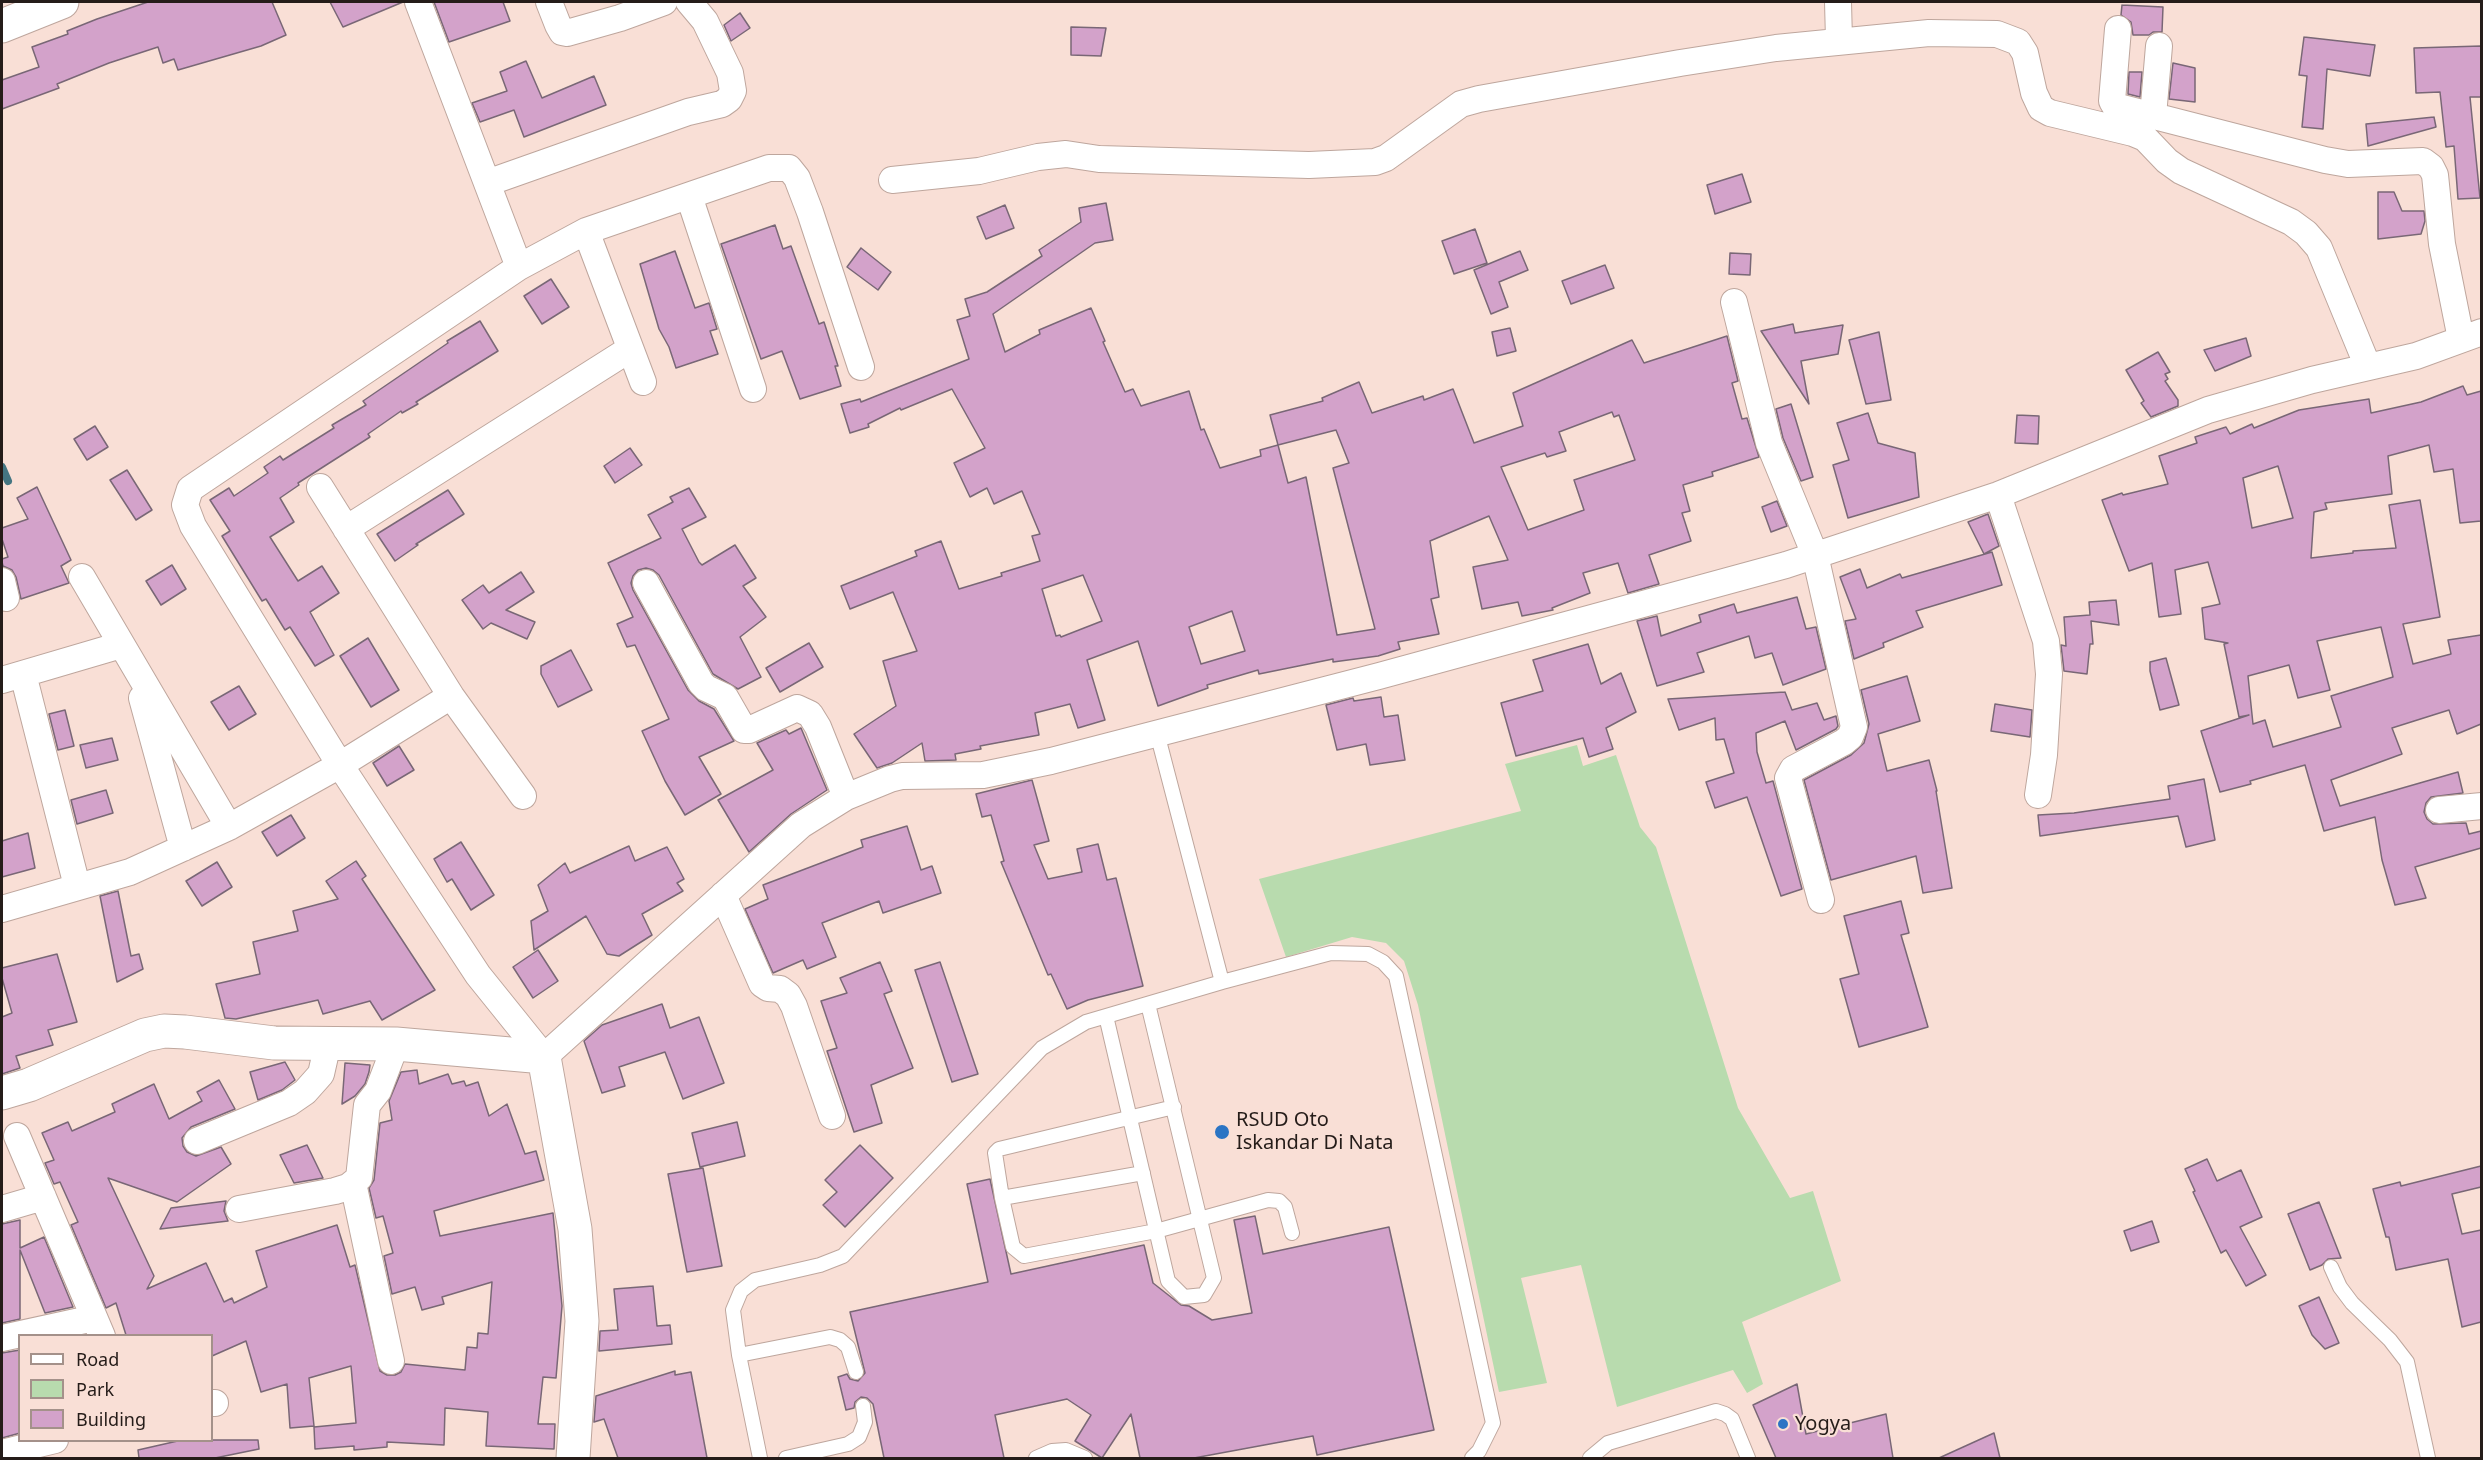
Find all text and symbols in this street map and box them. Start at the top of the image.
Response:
place label: RSUD Oto Iskandar Di Nata [1236,1108,1393,1155]
marker: RSUD Oto Iskandar Di Nata [1213,1123,1231,1141]
legend [18,1334,213,1442]
text: Road [76,1347,119,1371]
text: Park [76,1377,114,1401]
text: Building [76,1407,146,1431]
place label: Yogya [1795,1412,1851,1436]
marker: Yogya [1776,1417,1790,1431]

